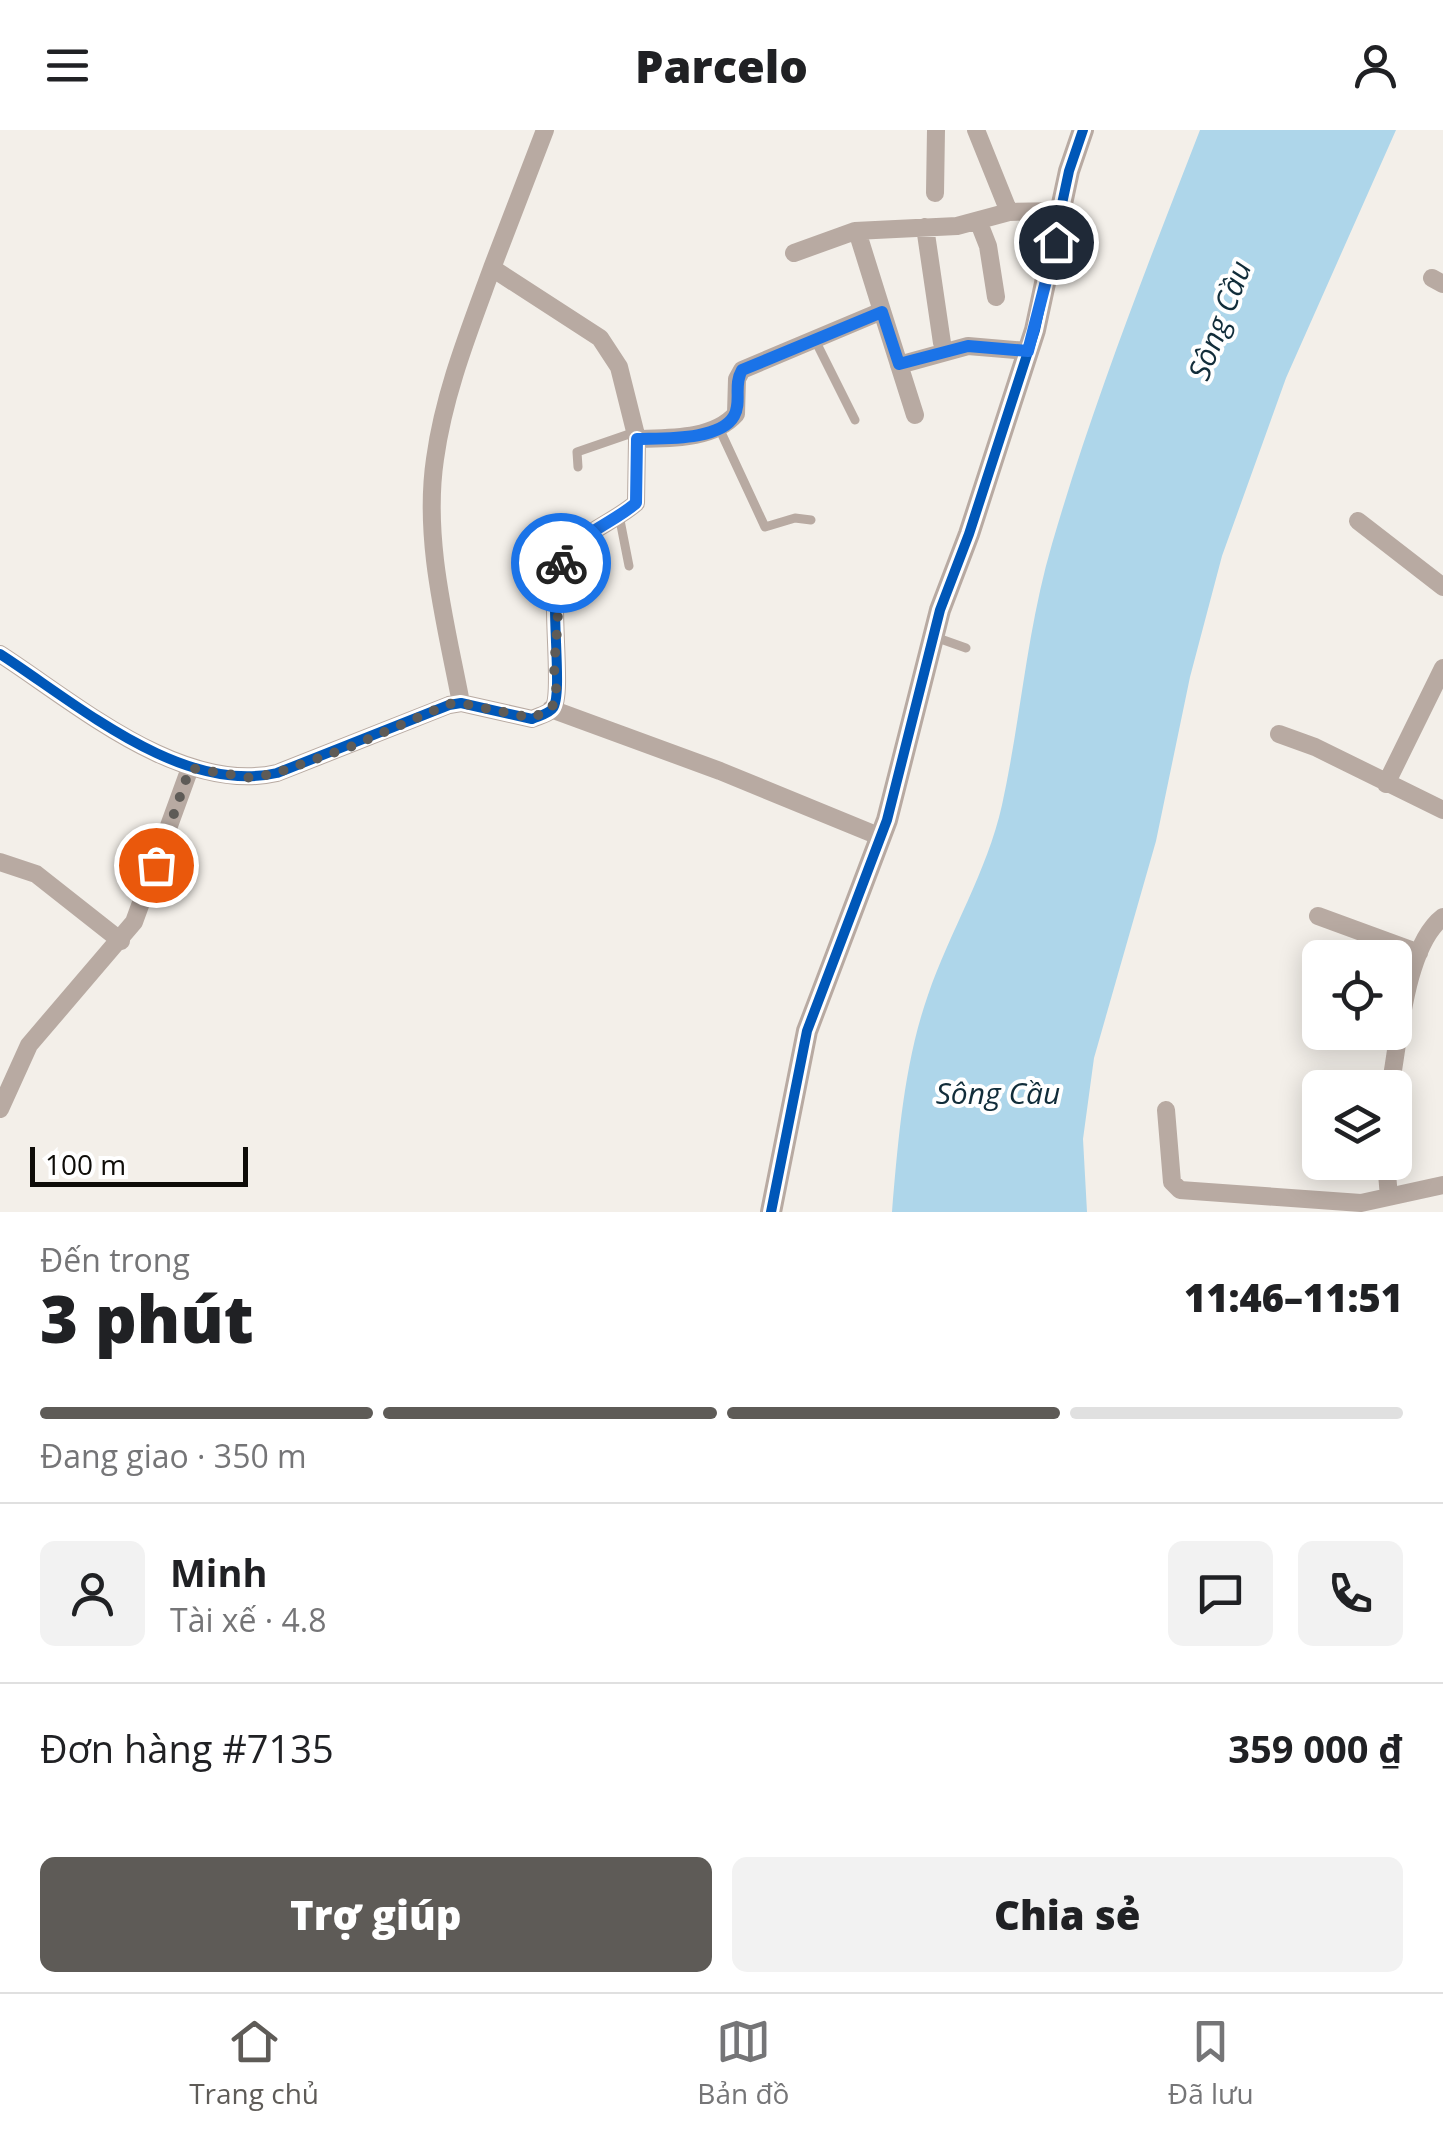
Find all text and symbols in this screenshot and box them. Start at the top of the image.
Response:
text: Parcelo [635,35,808,96]
icon: menu [40,38,95,93]
icon: person [1348,38,1403,93]
pin [1014,200,1099,285]
icon: home [1029,215,1084,270]
water label: Sông Cầu [1178,255,1260,385]
courier [511,513,611,613]
icon: bike [534,536,589,591]
pin [114,823,199,908]
icon: bag [129,838,184,893]
map controls [1302,940,1412,1180]
button: locate [1302,940,1412,1050]
button: layers [1302,1070,1412,1180]
water label: Sông Cầu [936,1072,1060,1113]
scale bar [30,1142,248,1186]
text: 100 m [45,1145,126,1183]
text: Đến trong [40,1238,190,1281]
text: 11:46–11:51 [1184,1271,1403,1323]
text: 3 phút [40,1274,254,1362]
text: Đang giao · 350 m [40,1434,307,1477]
button: person [40,1541,145,1646]
button: chat [1168,1541,1273,1646]
button: phone [1298,1541,1403,1646]
text: Minh [170,1546,267,1598]
text: Tài xế · 4.8 [170,1598,327,1641]
text: Đơn hàng #7135 [40,1722,334,1774]
text: 359 000 ₫ [1228,1722,1403,1774]
button: Trợ giúp [40,1857,712,1972]
button: Chia sẻ [732,1857,1403,1972]
tab: Trang chủ [189,2014,319,2112]
tab: Bản đồ [697,2014,789,2112]
tab: Đã lưu [1168,2014,1254,2112]

